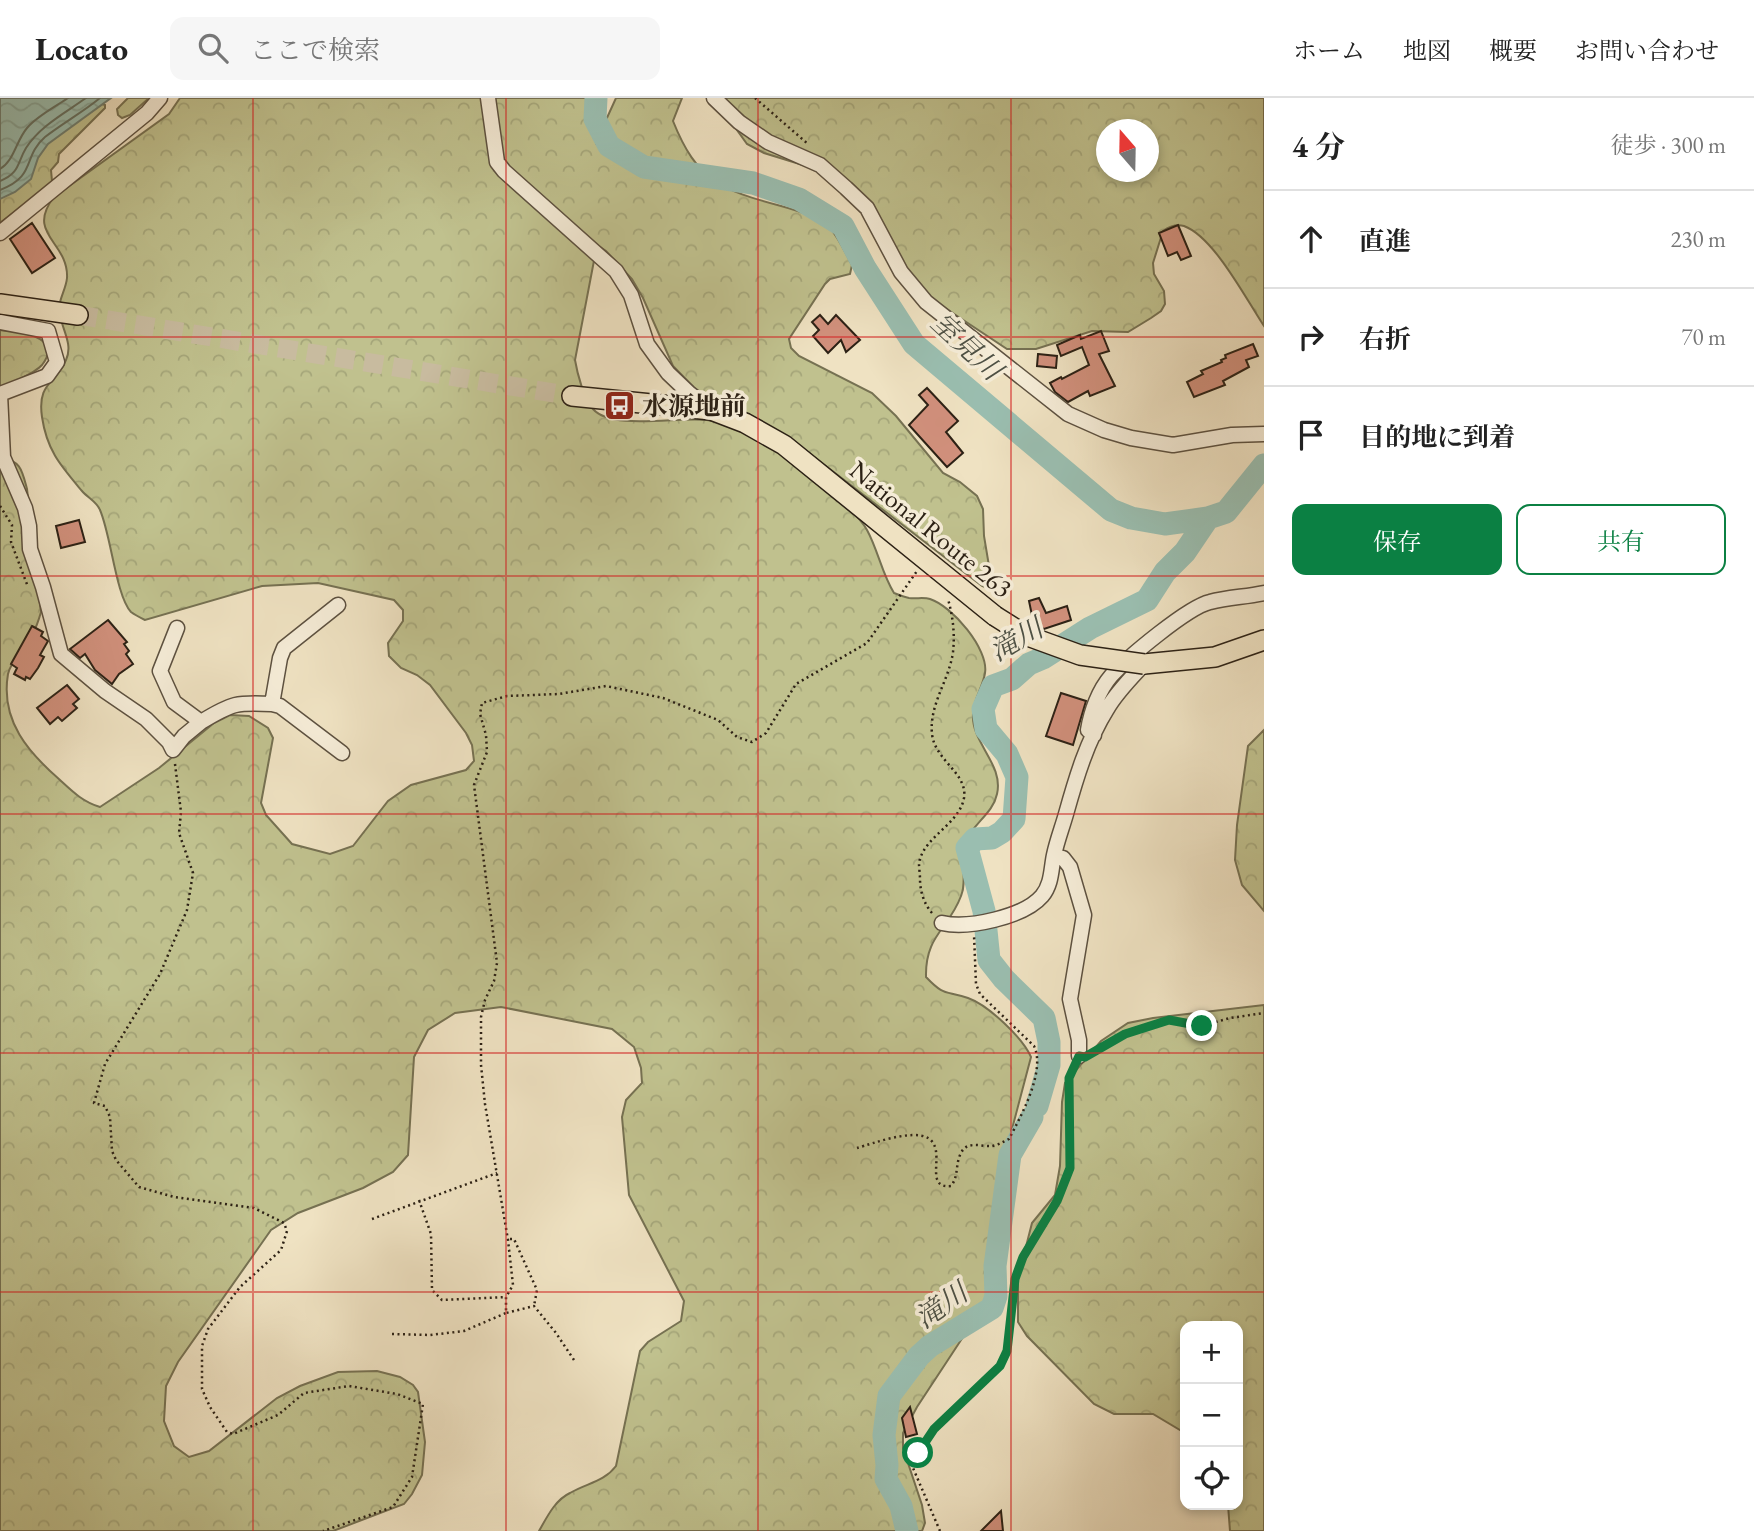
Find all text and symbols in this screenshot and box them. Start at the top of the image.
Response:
search box [170,17,660,80]
text: Locato [35,27,128,70]
icon: search [194,29,232,67]
text: ここで検索 [250,33,380,67]
text: ホーム [1293,35,1365,66]
text: 地図 [1403,35,1451,66]
text: 概要 [1489,35,1537,66]
text: お問い合わせ [1575,35,1719,66]
north arrow [1096,119,1159,182]
text: 4 分 [1292,127,1345,166]
text: 徒歩 · 300 m [1611,130,1726,160]
icon: ahead [1292,220,1330,258]
text: 直進 [1359,224,1411,258]
text: 230 m [1670,224,1726,254]
water label: 室見川 [924,304,1012,390]
icon: right [1292,318,1330,356]
text: 右折 [1359,322,1411,356]
text: 70 m [1681,322,1726,352]
bus stop icon: 水源地前 [602,389,636,423]
place label: 水源地前 [642,389,746,423]
icon: arrive [1292,416,1330,454]
text: 目的地に到着 [1359,420,1515,454]
street label: National Route 263 [843,453,1019,605]
button: 保存 [1292,504,1502,575]
button: 共有 [1516,504,1726,575]
water label: 滝川 [983,608,1052,669]
route end [1186,1010,1217,1041]
water label: 滝川 [908,1272,977,1336]
map controls [1180,1321,1243,1510]
button: + [1180,1321,1243,1384]
button: − [1180,1384,1243,1447]
route start [902,1437,933,1468]
button: locate [1180,1447,1243,1510]

